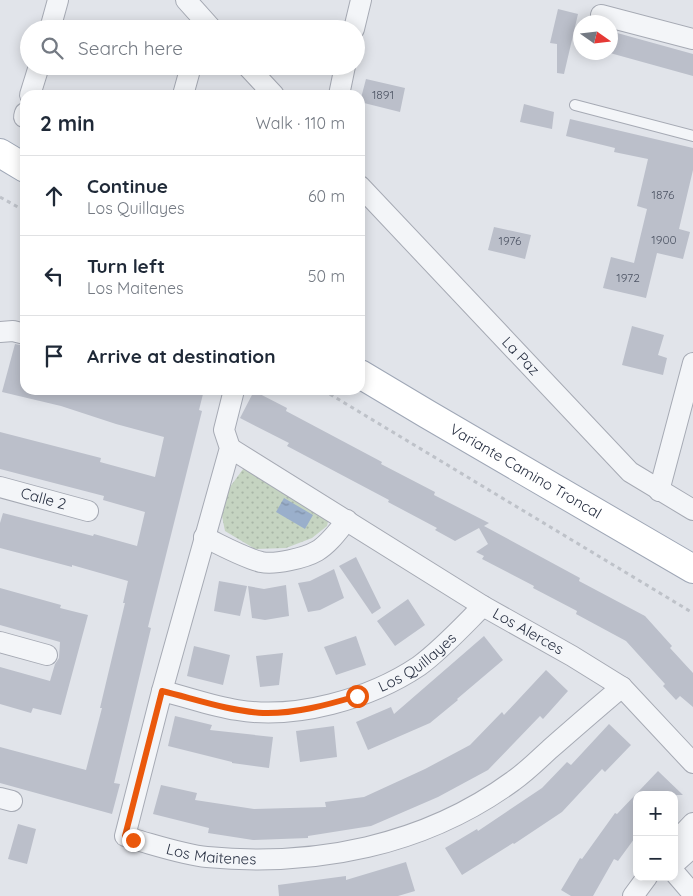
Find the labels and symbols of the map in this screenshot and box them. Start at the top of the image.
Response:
north arrow [573,15,618,60]
house number: 1891 [372,87,394,102]
house number: 1876 [652,187,675,202]
house number: 1900 [651,232,677,247]
house number: 1976 [498,233,522,248]
house number: 1972 [616,270,640,285]
street label: La Paz [498,332,544,379]
street label: Variante Camino Troncal [446,419,605,523]
street label: Calle 2 [19,483,69,514]
street label: Los Alerces [489,603,567,658]
street label: Los Quillayes [375,628,460,696]
route start [346,685,369,708]
route end [122,829,145,852]
street label: Los Maitenes [164,839,256,868]

